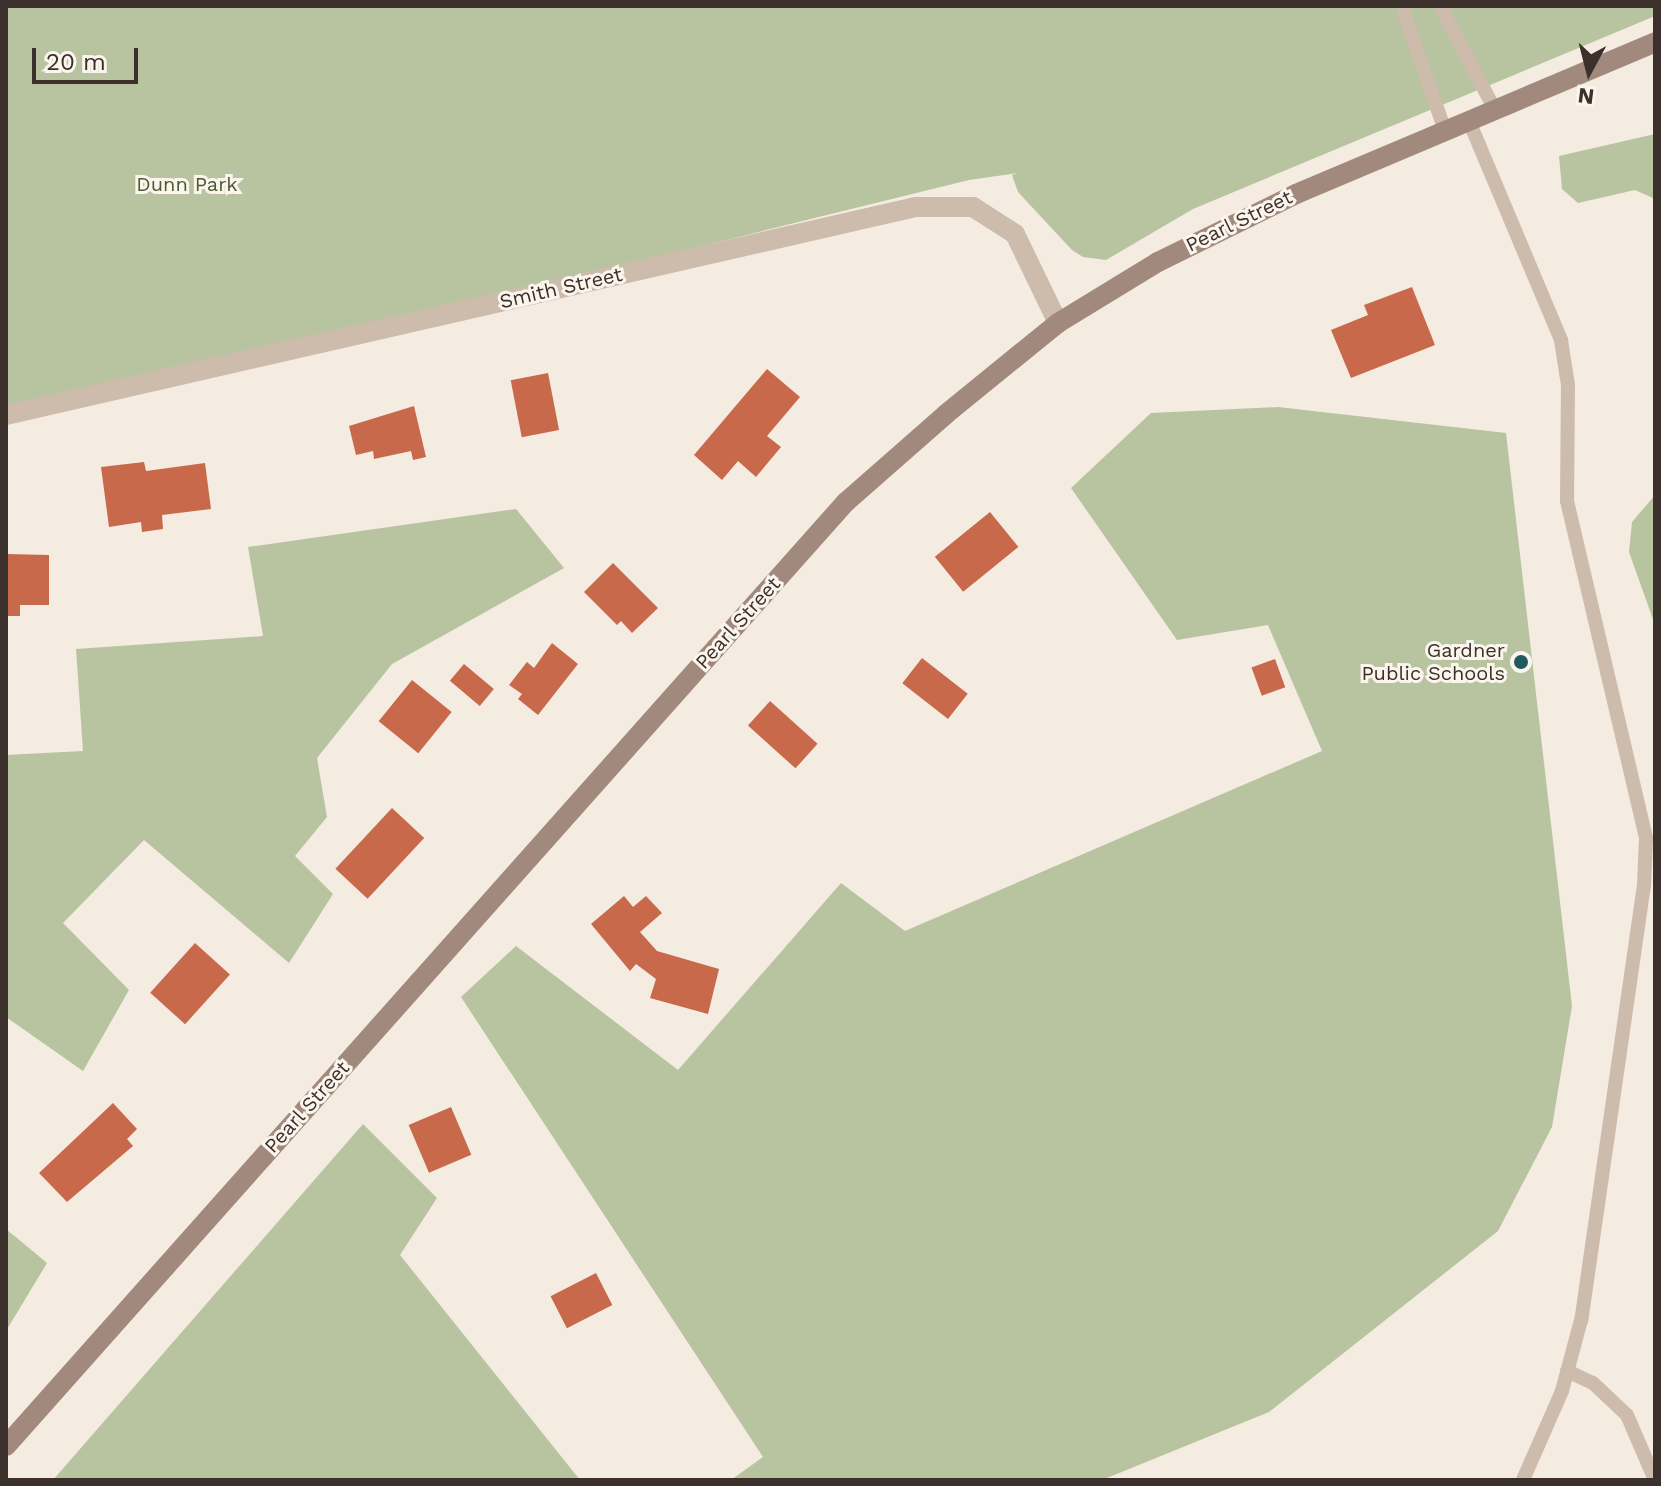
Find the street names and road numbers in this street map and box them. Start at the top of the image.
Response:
street label: Pearl Street [1182,185,1296,257]
street label: Smith Street [497,262,625,314]
street label: Pearl Street [690,572,786,674]
street label: Pearl Street [259,1056,355,1158]

